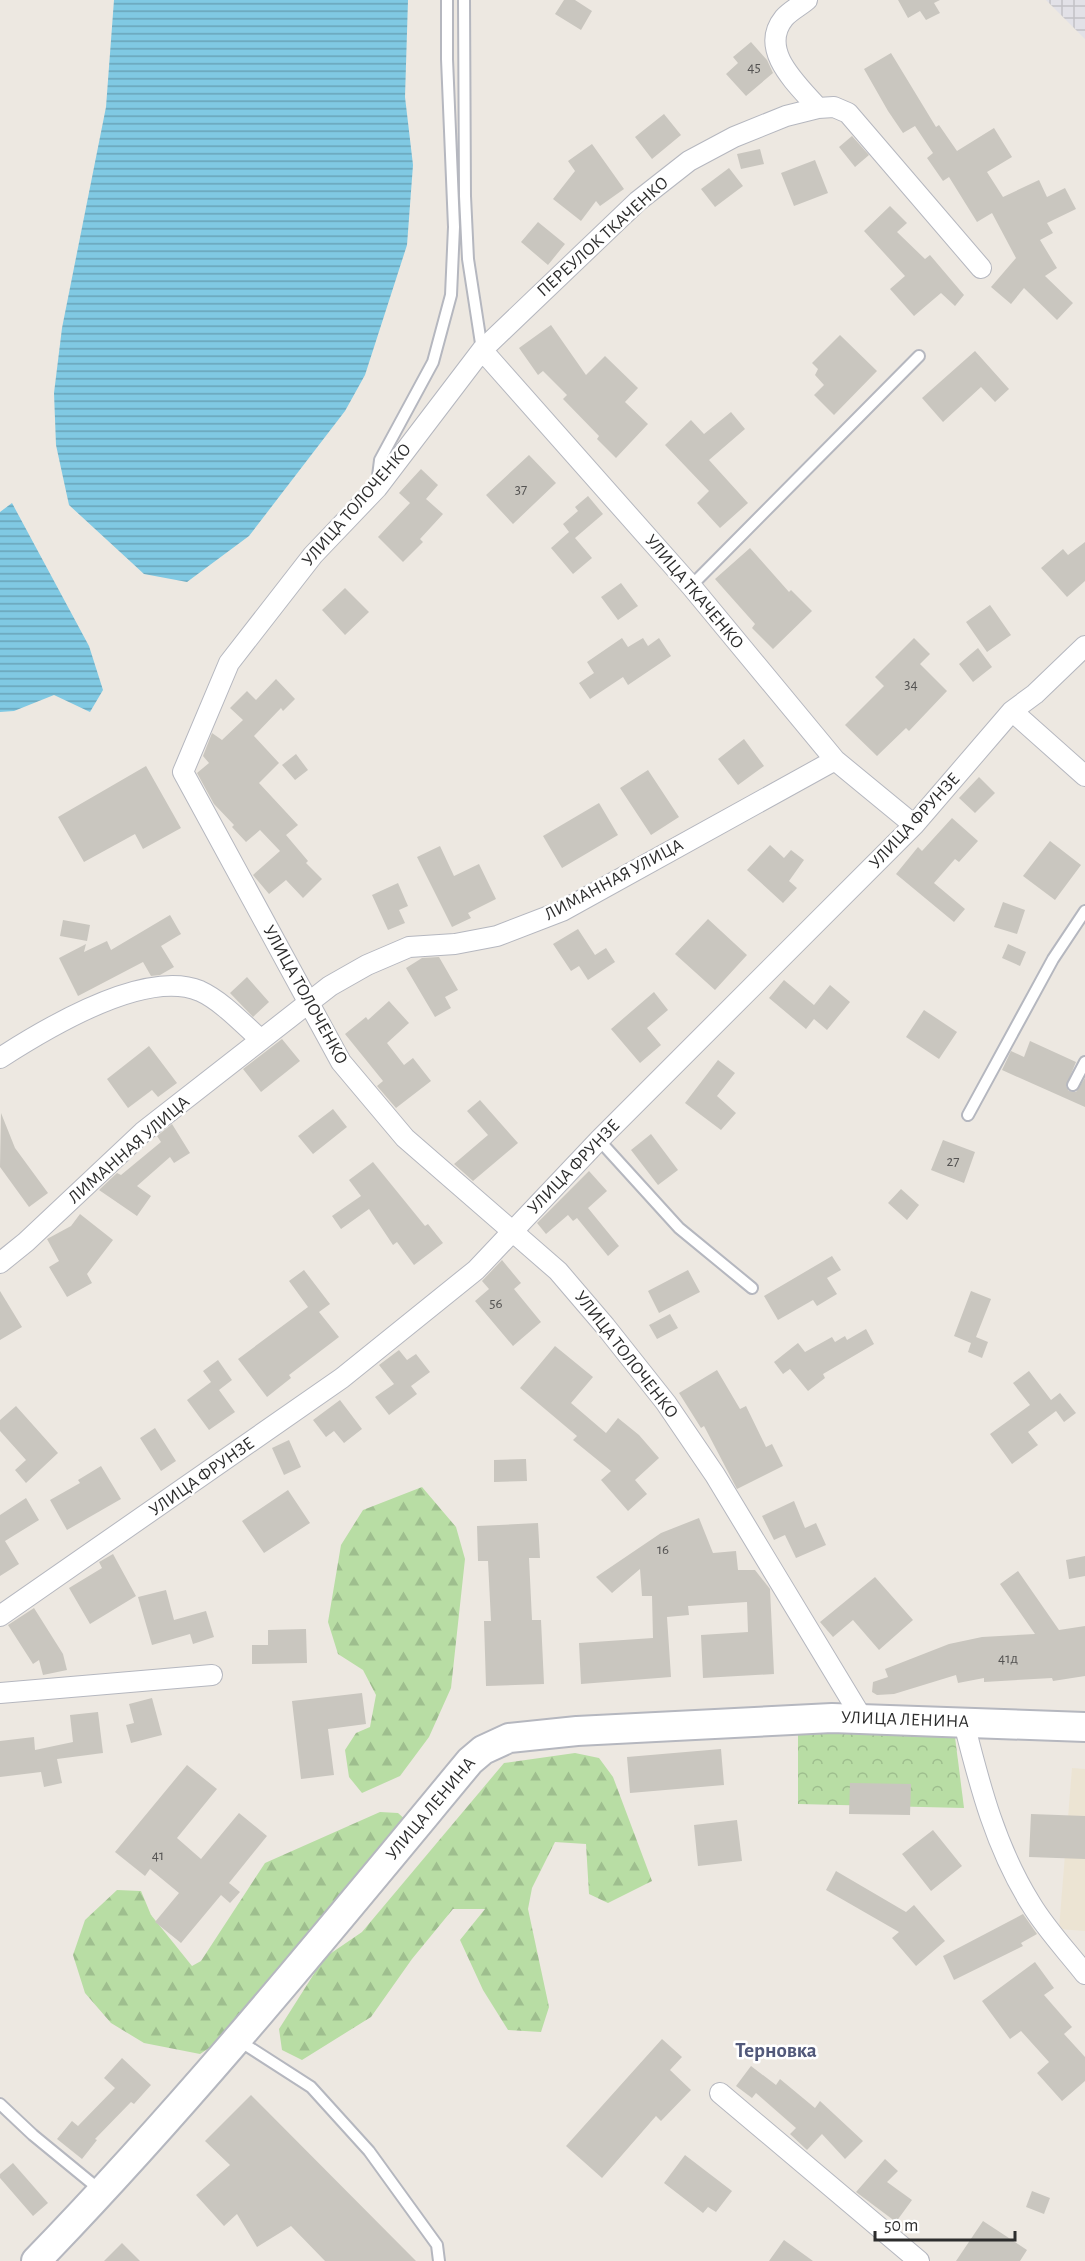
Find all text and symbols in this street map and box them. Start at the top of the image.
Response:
house number: 45 [747,60,761,75]
street label: ПЕРЕУЛОК ТКАЧЕНКО [534,173,672,301]
street label: УЛИЦА ТОЛОЧЕНКО [299,440,415,570]
house number: 37 [515,482,527,497]
street label: УЛИЦА ТКАЧЕНКО [641,531,747,653]
house number: 34 [904,677,918,692]
street label: УЛИЦА ФРУНЗЕ [866,770,964,872]
street label: ЛИМАННАЯ УЛИЦА [542,836,687,924]
street label: УЛИЦА ТОЛОЧЕНКО [259,922,351,1068]
street label: ЛИМАННАЯ УЛИЦА [65,1092,193,1207]
street label: УЛИЦА ФРУНЗЕ [525,1116,623,1218]
house number: 27 [946,1154,960,1169]
street label: УЛИЦА ТОЛОЧЕНКО [571,1288,681,1422]
house number: 56 [489,1296,503,1311]
street label: УЛИЦА ФРУНЗЕ [146,1434,258,1520]
house number: 16 [657,1542,669,1557]
house number: 41д [998,1651,1018,1666]
street label: УЛИЦА ЛЕНИНА [841,1709,970,1731]
street label: УЛИЦА ЛЕНИНА [383,1754,479,1864]
house number: 41 [152,1848,164,1863]
district label: Терновка [735,2040,817,2061]
scale bar [875,2204,1014,2242]
text: 50 m [884,2217,918,2235]

